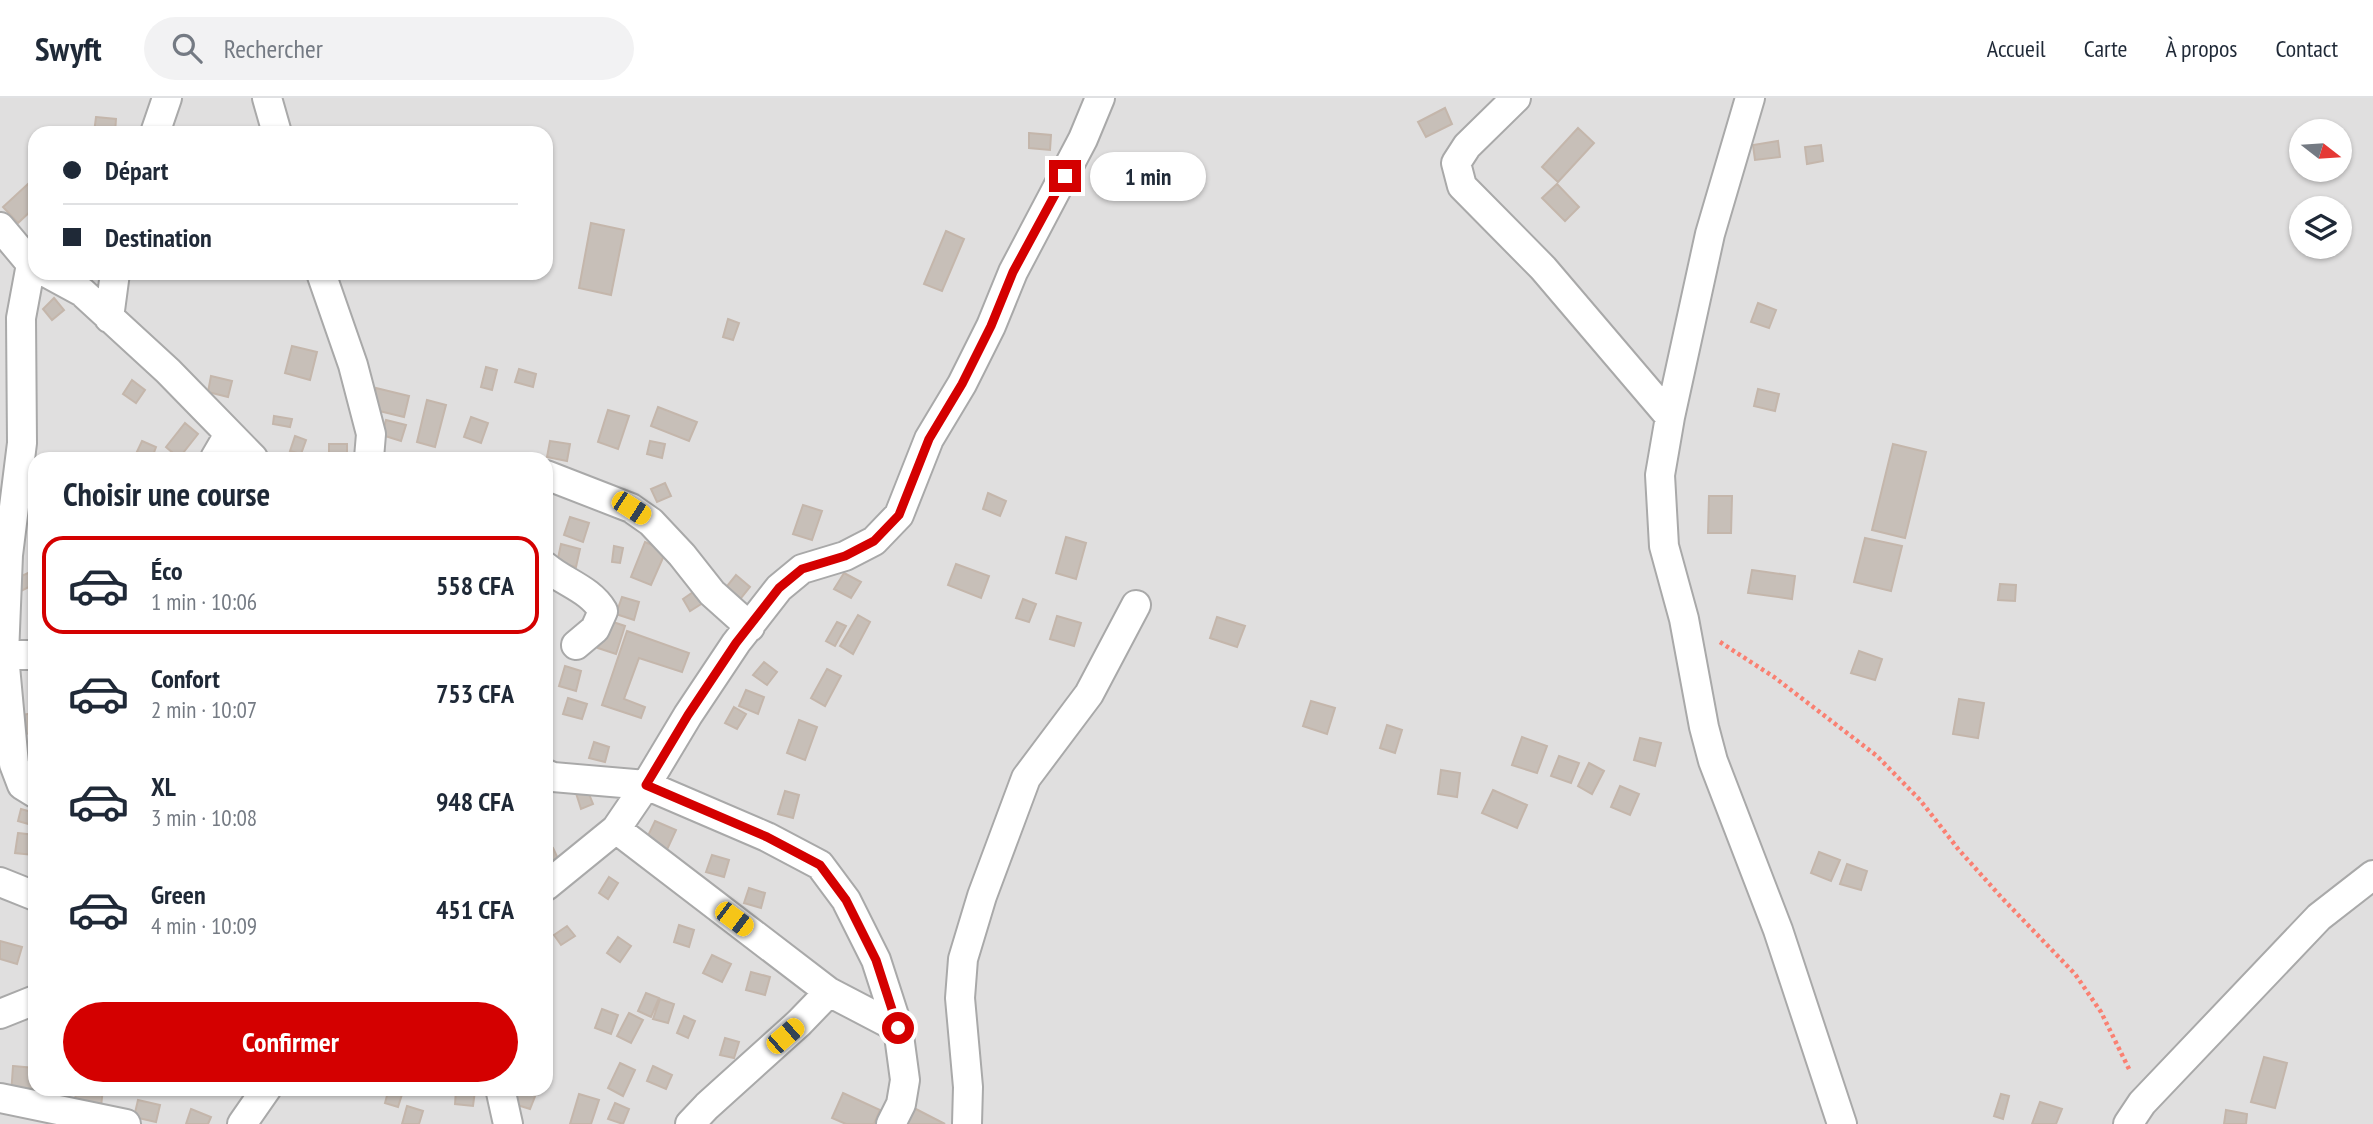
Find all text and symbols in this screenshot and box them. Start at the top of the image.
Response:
search box [144,17,634,80]
text: Swyft [35,27,102,70]
icon: search [168,29,206,67]
text: Rechercher [224,32,323,65]
text: Accueil [1987,33,2046,64]
text: Carte [2084,33,2127,64]
text: À propos [2165,33,2237,64]
text: Contact [2275,33,2338,64]
north arrow [2289,119,2352,182]
map controls [2289,119,2352,259]
callout: 1 min [1090,152,1205,200]
text: Départ [105,154,168,187]
route end [1049,160,1081,192]
text: 1 min [1125,162,1171,191]
button: layers [2289,196,2352,259]
text: Destination [105,221,212,254]
text: Choisir une course [63,473,270,515]
car [608,488,655,528]
icon: car [67,554,130,617]
text: Éco [151,554,183,587]
text: 558 CFA [436,569,514,602]
text: 1 min · 10:06 [151,587,257,616]
icon: car [67,662,130,725]
text: Confort [151,662,220,695]
text: 753 CFA [436,677,514,710]
text: 2 min · 10:07 [151,695,257,724]
icon: car [67,770,130,833]
text: XL [151,770,176,803]
text: 948 CFA [436,785,514,818]
text: 3 min · 10:08 [151,803,257,832]
icon: car [67,878,130,941]
text: Green [151,878,206,911]
text: 451 CFA [436,893,514,926]
car [711,898,758,940]
text: 4 min · 10:09 [151,911,257,940]
button: Confirmer [63,1002,518,1082]
route start [882,1012,914,1044]
car [763,1014,808,1058]

